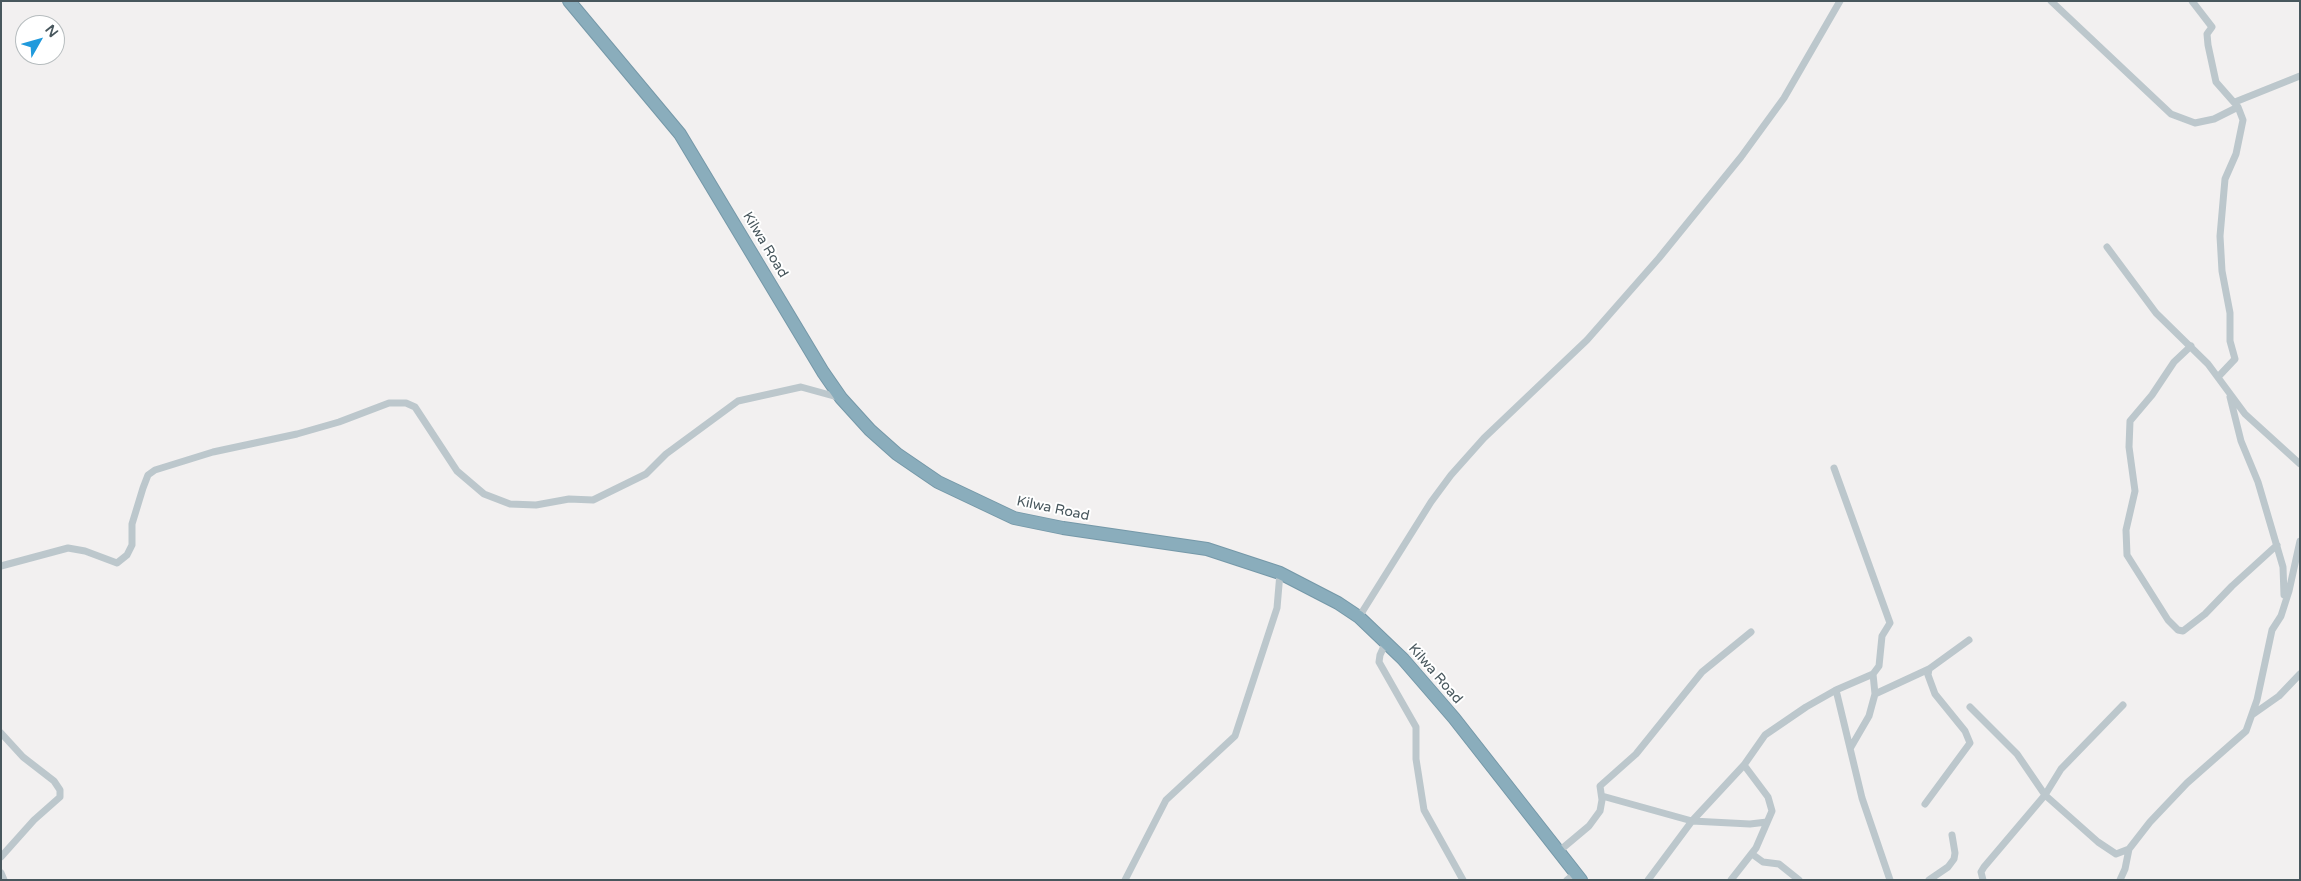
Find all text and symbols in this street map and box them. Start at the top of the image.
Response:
north arrow [15,15,65,65]
text: N [41,21,62,41]
street label: Kilwa Road [739,209,791,281]
street label: Kilwa Road [1015,493,1091,525]
street label: Kilwa Road [1404,641,1466,707]

